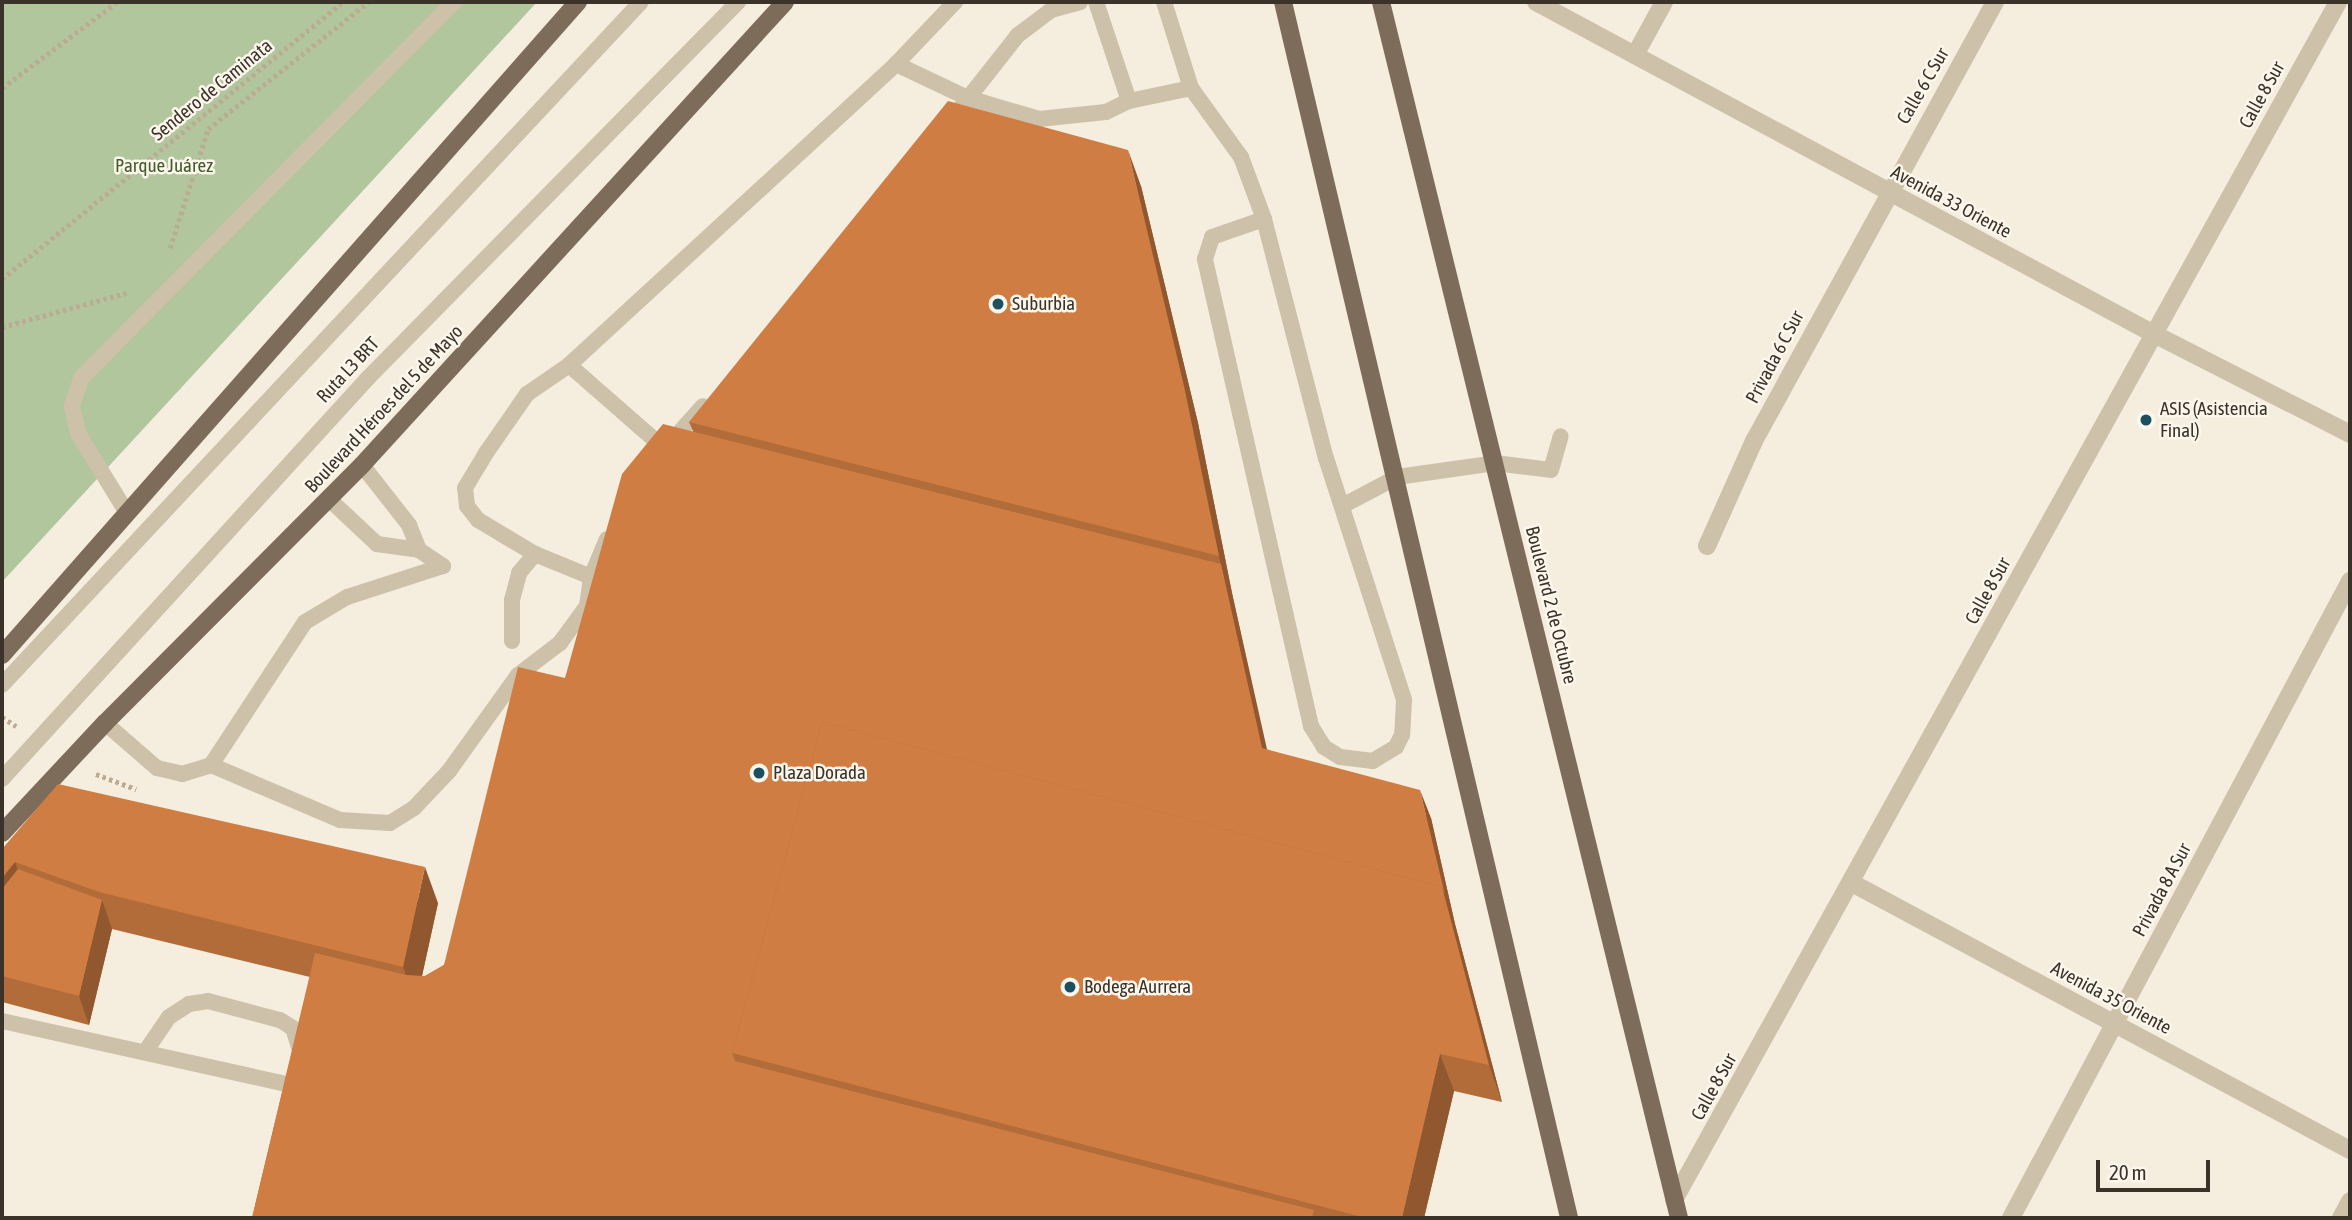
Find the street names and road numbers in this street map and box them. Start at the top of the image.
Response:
street label: Sendero de Caminata [147,34,277,146]
street label: Calle 6 C Sur [1892,44,1954,128]
street label: Calle 8 Sur [2234,58,2290,132]
street label: Avenida 33 Oriente [1887,161,2015,243]
street label: Privada 6 C Sur [1741,307,1809,407]
street label: Boulevard Héroes del 5 de Mayo [300,320,468,498]
street label: Ruta L3 BRT [312,332,384,408]
street label: Boulevard 2 de Octubre [1520,524,1582,686]
street label: Calle 8 Sur [1960,554,2016,628]
street label: Privada 8 A Sur [2128,839,2196,941]
street label: Avenida 35 Oriente [2047,957,2175,1039]
street label: Calle 8 Sur [1686,1050,1742,1124]

